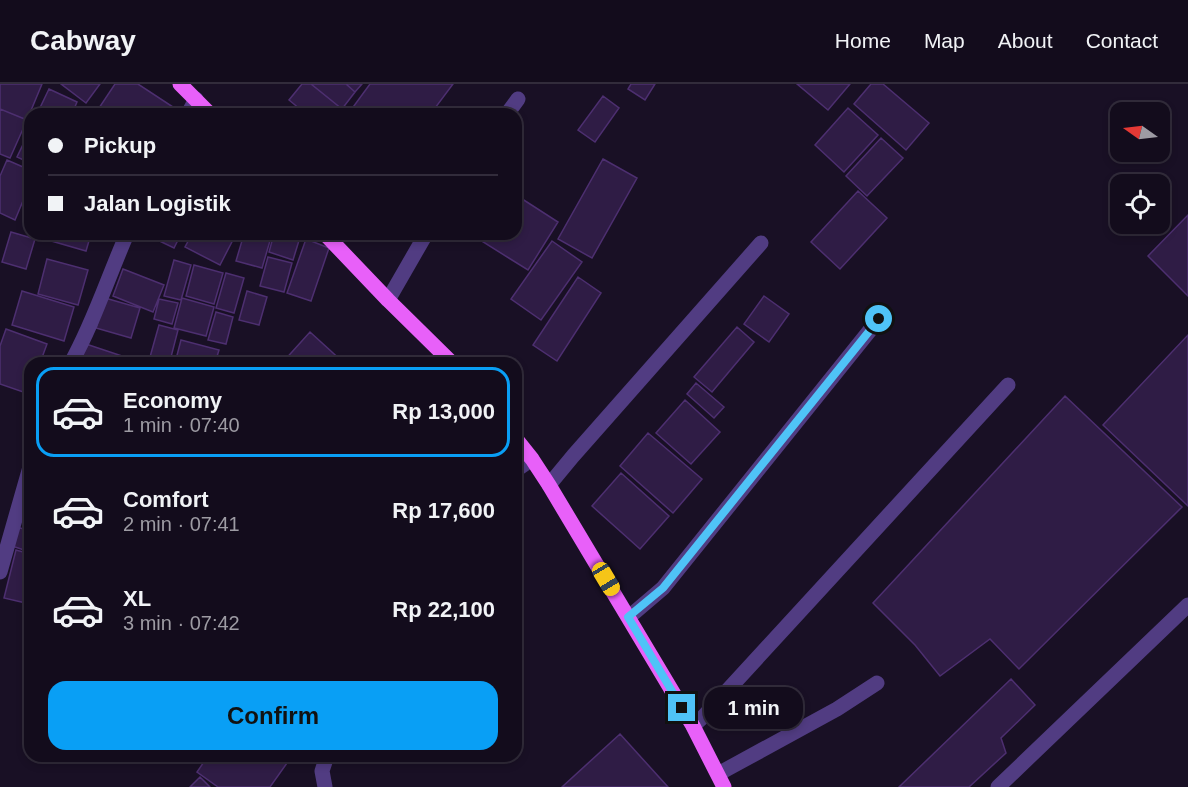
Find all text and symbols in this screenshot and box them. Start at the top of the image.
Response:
text: Cabway [30,25,136,56]
text: Home [835,29,891,52]
text: Map [924,29,965,52]
text: About [998,29,1053,52]
text: Contact [1086,29,1158,52]
north arrow [1110,102,1170,162]
map controls [1110,102,1170,234]
text: Pickup [84,133,156,158]
button: locate [1110,174,1170,234]
text: Jalan Logistik [84,191,231,216]
route start [865,305,892,332]
icon: car [51,385,105,439]
text: Economy [123,388,222,413]
text: Rp 13,000 [392,399,495,424]
text: 1 min · 07:40 [123,414,240,436]
icon: car [51,484,105,538]
text: Comfort [123,487,209,512]
text: Rp 17,600 [392,498,495,523]
text: 2 min · 07:41 [123,513,240,535]
car [589,559,623,599]
icon: car [51,583,105,637]
text: XL [123,586,151,611]
text: Rp 22,100 [392,597,495,622]
text: 3 min · 07:42 [123,612,240,634]
button: Confirm [48,681,498,750]
callout: 1 min [703,687,802,729]
route end [668,694,695,721]
text: 1 min [727,697,780,719]

